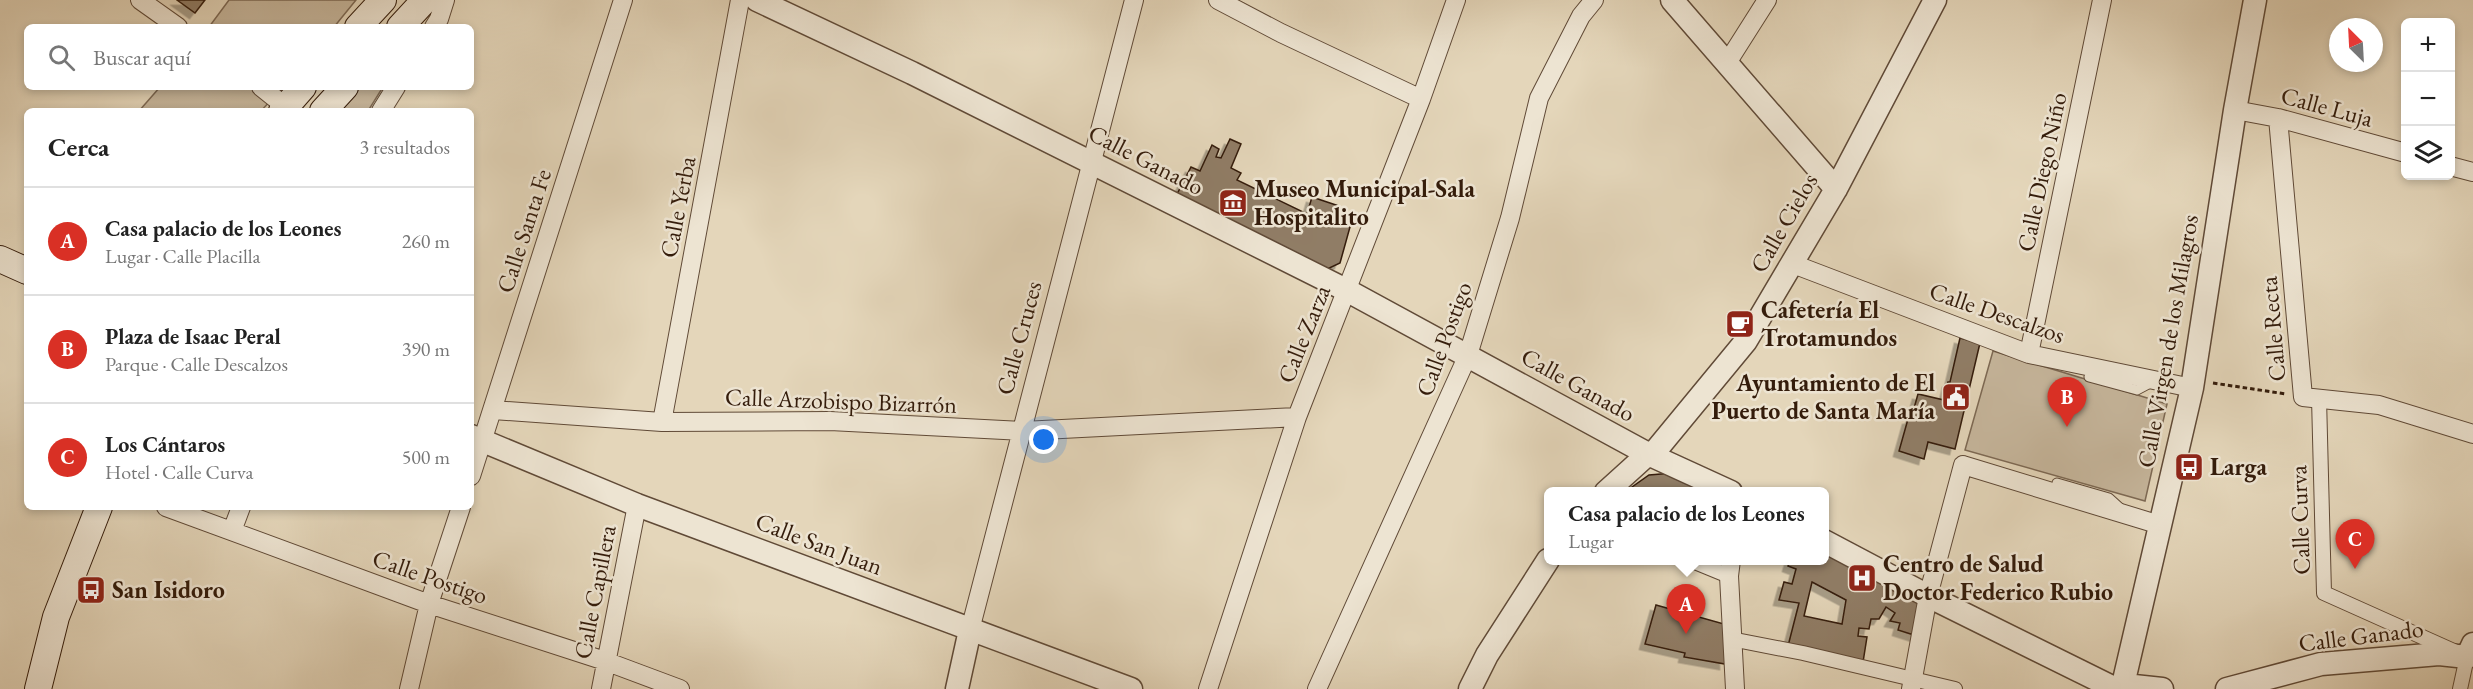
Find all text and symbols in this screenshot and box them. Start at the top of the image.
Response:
north arrow [2329,18,2383,72]
map controls [2401,18,2455,180]
button: + [2401,18,2455,72]
search box [24,24,474,90]
icon: search [45,41,78,74]
text: Buscar aquí [93,43,191,72]
button: − [2401,72,2455,126]
street label: Calle Luja [2278,79,2377,134]
street label: Calle Diego Niño [2009,89,2074,254]
street label: Calle Ganado [1083,117,1209,202]
button: layers [2401,126,2455,180]
text: Cerca [48,130,109,164]
text: 3 resultados [359,134,450,160]
street label: Calle Yerba [653,153,703,260]
street label: Calle Santa Fe [489,165,558,297]
street label: Calle Cielos [1743,167,1824,278]
place label: Museo Municipal-Sala Hospitalito [1254,173,1476,232]
museum icon: Museo Municipal-Sala Hospitalito [1217,187,1249,219]
street label: Calle Virgen de los Milagros [2130,212,2205,470]
text: Casa palacio de los Leones [105,214,341,243]
text: A [60,228,75,254]
text: 260 m [402,228,450,254]
text: Lugar · Calle Placilla [105,243,261,269]
street label: Calle Descalzos [1925,275,2069,350]
street label: Calle Recta [2252,275,2293,383]
street label: Calle Postigo [1408,277,1479,400]
street label: Calle Cruces [988,278,1049,398]
street label: Calle Zarza [1270,280,1337,387]
place label: Cafetería El Trotamundos [1761,294,1897,353]
cafe icon: Cafetería El Trotamundos [1724,308,1756,340]
text: Plaza de Isaac Peral [105,322,281,351]
text: B [61,336,74,362]
text: 390 m [402,336,450,362]
street label: Calle Ganado [1516,341,1641,429]
text: Parque · Calle Descalzos [105,351,288,377]
place label: Ayuntamiento de El Puerto de Santa María [1712,367,1935,426]
pin: B [2048,378,2086,427]
street label: Calle Arzobispo Bizarrón [724,381,958,420]
public building icon: Ayuntamiento de El Puerto de Santa María [1940,381,1972,413]
your location [1029,425,1058,454]
text: Los Cántaros [105,430,225,459]
text: C [60,444,75,470]
text: 500 m [402,444,450,470]
bus stop icon: Larga [2173,451,2205,483]
place label: Larga [2210,451,2268,483]
text: Hotel · Calle Curva [105,459,253,485]
street label: Calle Curva [2282,464,2317,575]
popup [1544,487,1829,565]
text: Casa palacio de los Leones [1568,499,1805,528]
street label: Calle San Juan [751,505,887,582]
pin: C [2336,520,2374,569]
street label: Calle Capillera [566,522,623,661]
text: Lugar [1568,528,1614,554]
street label: Calle Postigo [369,542,492,611]
place label: Centro de Salud Doctor Federico Rubio [1883,548,2113,607]
hospital icon: Centro de Salud Doctor Federico Rubio [1846,562,1878,594]
bus stop icon: San Isidoro [75,574,107,606]
place label: San Isidoro [112,574,225,605]
pin: A [1666,584,1706,634]
street label: Calle Ganado [2297,612,2425,659]

